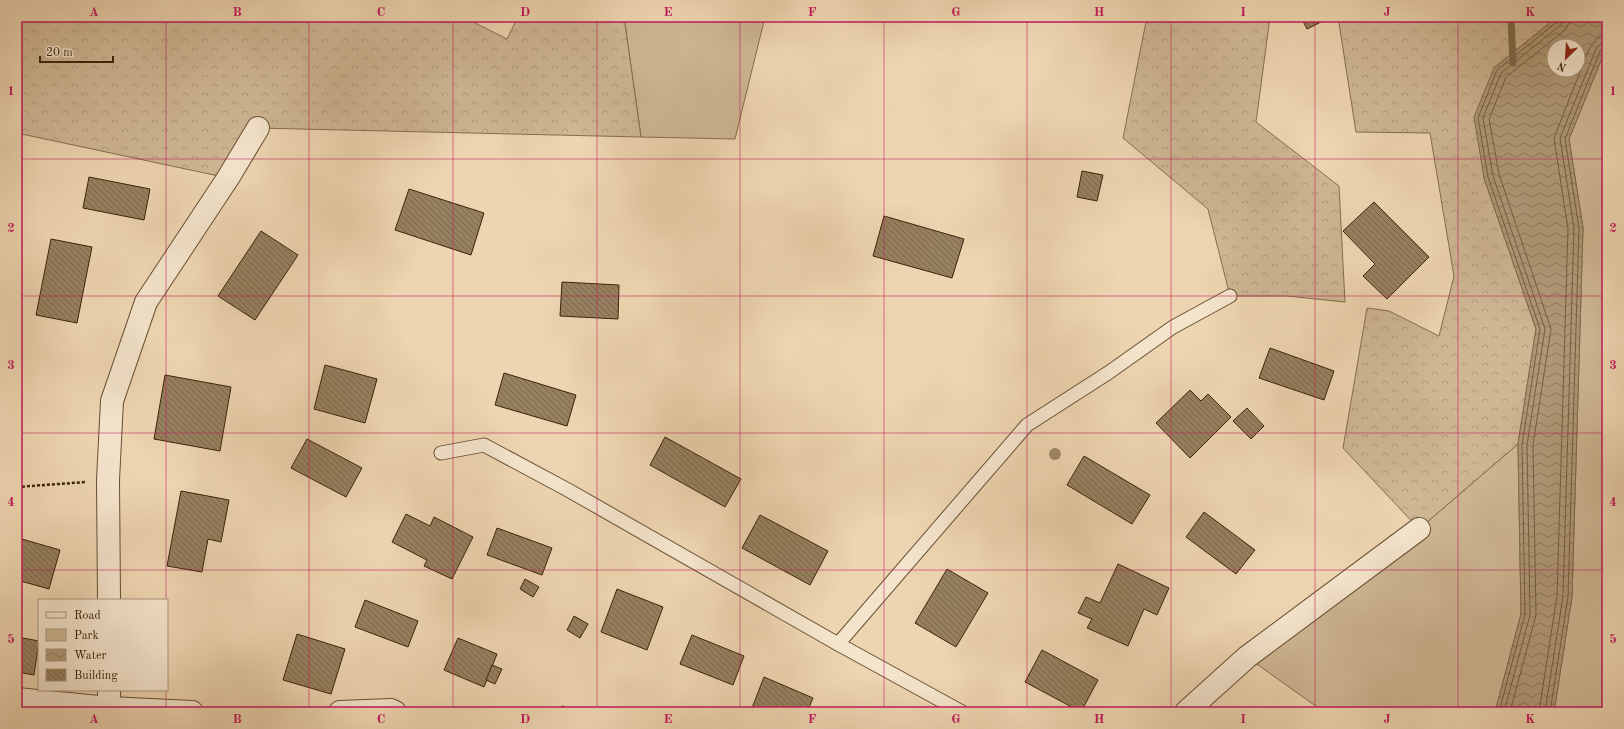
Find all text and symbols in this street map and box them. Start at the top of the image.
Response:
text: A [89,6,99,19]
text: B [232,6,242,19]
text: C [377,6,385,19]
text: D [520,6,530,19]
text: E [664,6,673,19]
text: F [808,6,817,19]
text: G [951,6,961,19]
text: H [1094,6,1105,19]
text: I [1240,6,1246,19]
text: J [1383,6,1391,19]
text: K [1525,6,1535,19]
scale bar [40,38,113,64]
north arrow [1546,38,1586,78]
text: 20 m [46,47,73,59]
text: N [1556,59,1569,72]
text: 1 [7,85,15,98]
text: 1 [1609,85,1617,98]
text: 2 [7,222,15,235]
text: 2 [1609,222,1617,235]
text: 3 [7,359,15,372]
text: 3 [1609,359,1617,372]
text: 4 [7,496,15,509]
text: 4 [1609,496,1617,509]
legend [38,599,168,691]
text: Road [74,610,101,622]
text: Park [74,630,99,642]
text: 5 [7,633,15,646]
text: 5 [1609,633,1617,646]
text: Water [74,650,107,662]
text: Building [74,670,118,682]
text: A [89,713,99,726]
text: B [232,713,242,726]
text: C [377,713,385,726]
text: D [520,713,530,726]
text: E [664,713,673,726]
text: F [808,713,817,726]
text: G [951,713,961,726]
text: H [1094,713,1105,726]
text: I [1240,713,1246,726]
text: J [1383,713,1391,726]
text: K [1525,713,1535,726]

